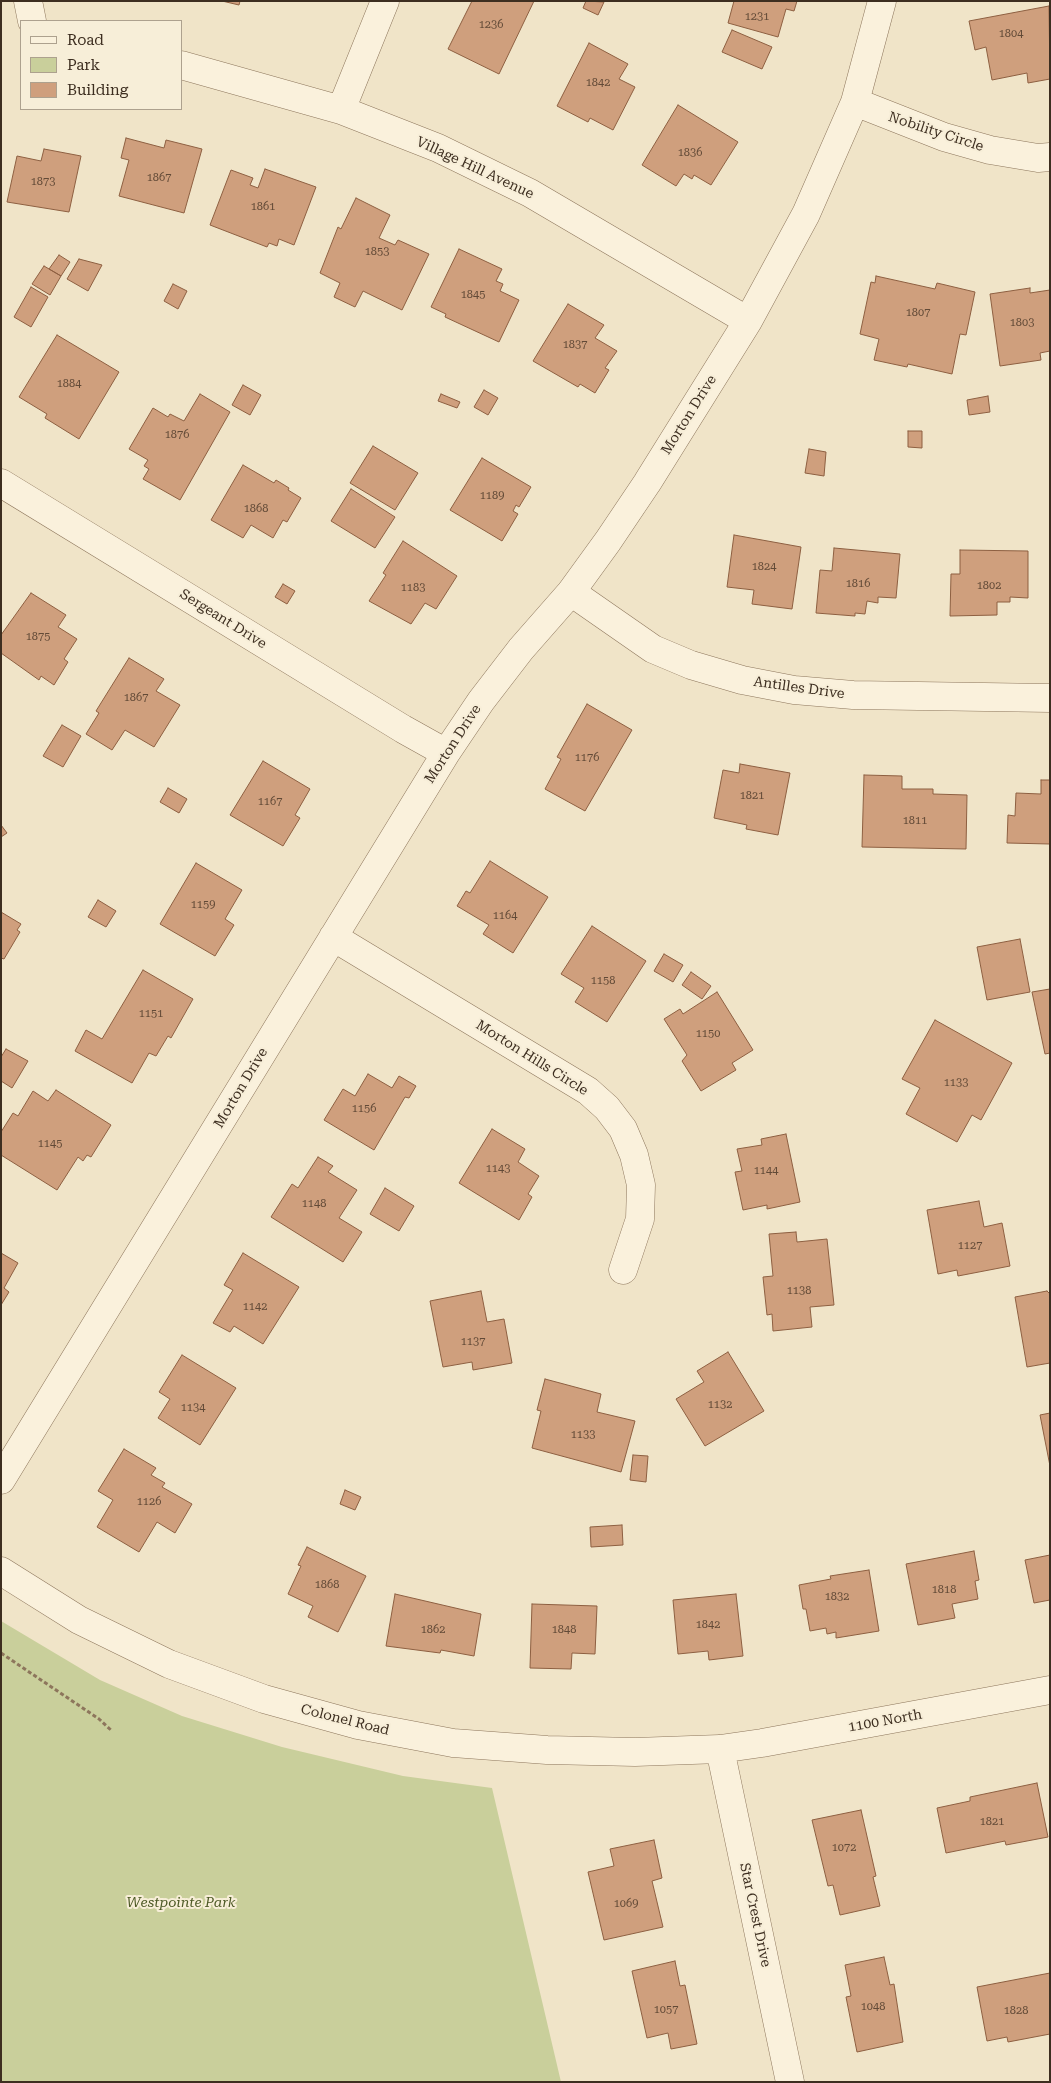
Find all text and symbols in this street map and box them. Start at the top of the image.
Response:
house number: 1231 [745,10,769,24]
house number: 1236 [479,18,503,32]
legend [20,20,182,110]
house number: 1804 [999,27,1023,41]
text: Road [67,31,104,49]
text: Park [67,56,100,74]
house number: 1842 [586,76,610,90]
text: Building [67,81,128,99]
street label: Nobility Circle [886,109,986,155]
street label: Village Hill Avenue [414,133,536,203]
house number: 1836 [678,146,702,160]
house number: 1867 [147,171,171,185]
house number: 1873 [31,175,55,189]
house number: 1861 [251,200,275,214]
house number: 1853 [365,245,389,259]
house number: 1845 [461,288,485,302]
house number: 1807 [906,306,930,320]
house number: 1803 [1010,316,1034,330]
house number: 1837 [563,338,587,352]
street label: Morton Drive [658,372,720,458]
house number: 1884 [57,377,81,391]
house number: 1876 [165,428,189,442]
house number: 1189 [480,489,504,503]
house number: 1868 [244,502,268,516]
house number: 1824 [752,560,776,574]
house number: 1816 [846,577,870,591]
house number: 1802 [977,579,1001,593]
house number: 1183 [401,581,425,595]
street label: Sergeant Drive [176,586,270,652]
house number: 1875 [26,630,50,644]
street label: Antilles Drive [752,673,846,703]
house number: 1867 [124,691,148,705]
street label: Morton Drive [421,701,485,787]
house number: 1176 [575,751,599,765]
house number: 1821 [740,789,764,803]
house number: 1167 [258,795,282,809]
house number: 1811 [903,814,927,828]
house number: 1159 [191,898,215,912]
house number: 1164 [493,909,517,923]
house number: 1158 [591,974,615,988]
house number: 1151 [139,1007,163,1021]
street label: Morton Hills Circle [473,1017,591,1099]
house number: 1150 [696,1027,720,1041]
street label: Morton Drive [210,1045,272,1131]
house number: 1133 [944,1076,968,1090]
house number: 1156 [352,1102,376,1116]
house number: 1145 [38,1137,62,1151]
house number: 1143 [486,1162,510,1176]
house number: 1144 [754,1164,778,1178]
house number: 1148 [302,1197,326,1211]
house number: 1127 [958,1239,982,1253]
house number: 1138 [787,1284,811,1298]
house number: 1142 [243,1300,267,1314]
house number: 1137 [461,1335,485,1349]
house number: 1132 [708,1398,732,1412]
house number: 1134 [181,1401,205,1415]
house number: 1133 [571,1428,595,1442]
house number: 1126 [137,1495,161,1509]
house number: 1868 [315,1578,339,1592]
house number: 1818 [932,1583,956,1597]
house number: 1832 [825,1590,849,1604]
house number: 1842 [696,1618,720,1632]
house number: 1862 [421,1623,445,1637]
house number: 1848 [552,1623,576,1637]
street label: Colonel Road [299,1701,391,1739]
street label: 1100 North [847,1706,923,1736]
house number: 1821 [980,1815,1004,1829]
house number: 1072 [832,1841,856,1855]
street label: Star Crest Drive [736,1861,774,1969]
park label: Westpointe Park [127,1895,235,1911]
house number: 1069 [614,1897,638,1911]
house number: 1048 [861,2000,885,2014]
house number: 1057 [654,2003,678,2017]
house number: 1828 [1004,2004,1028,2018]

